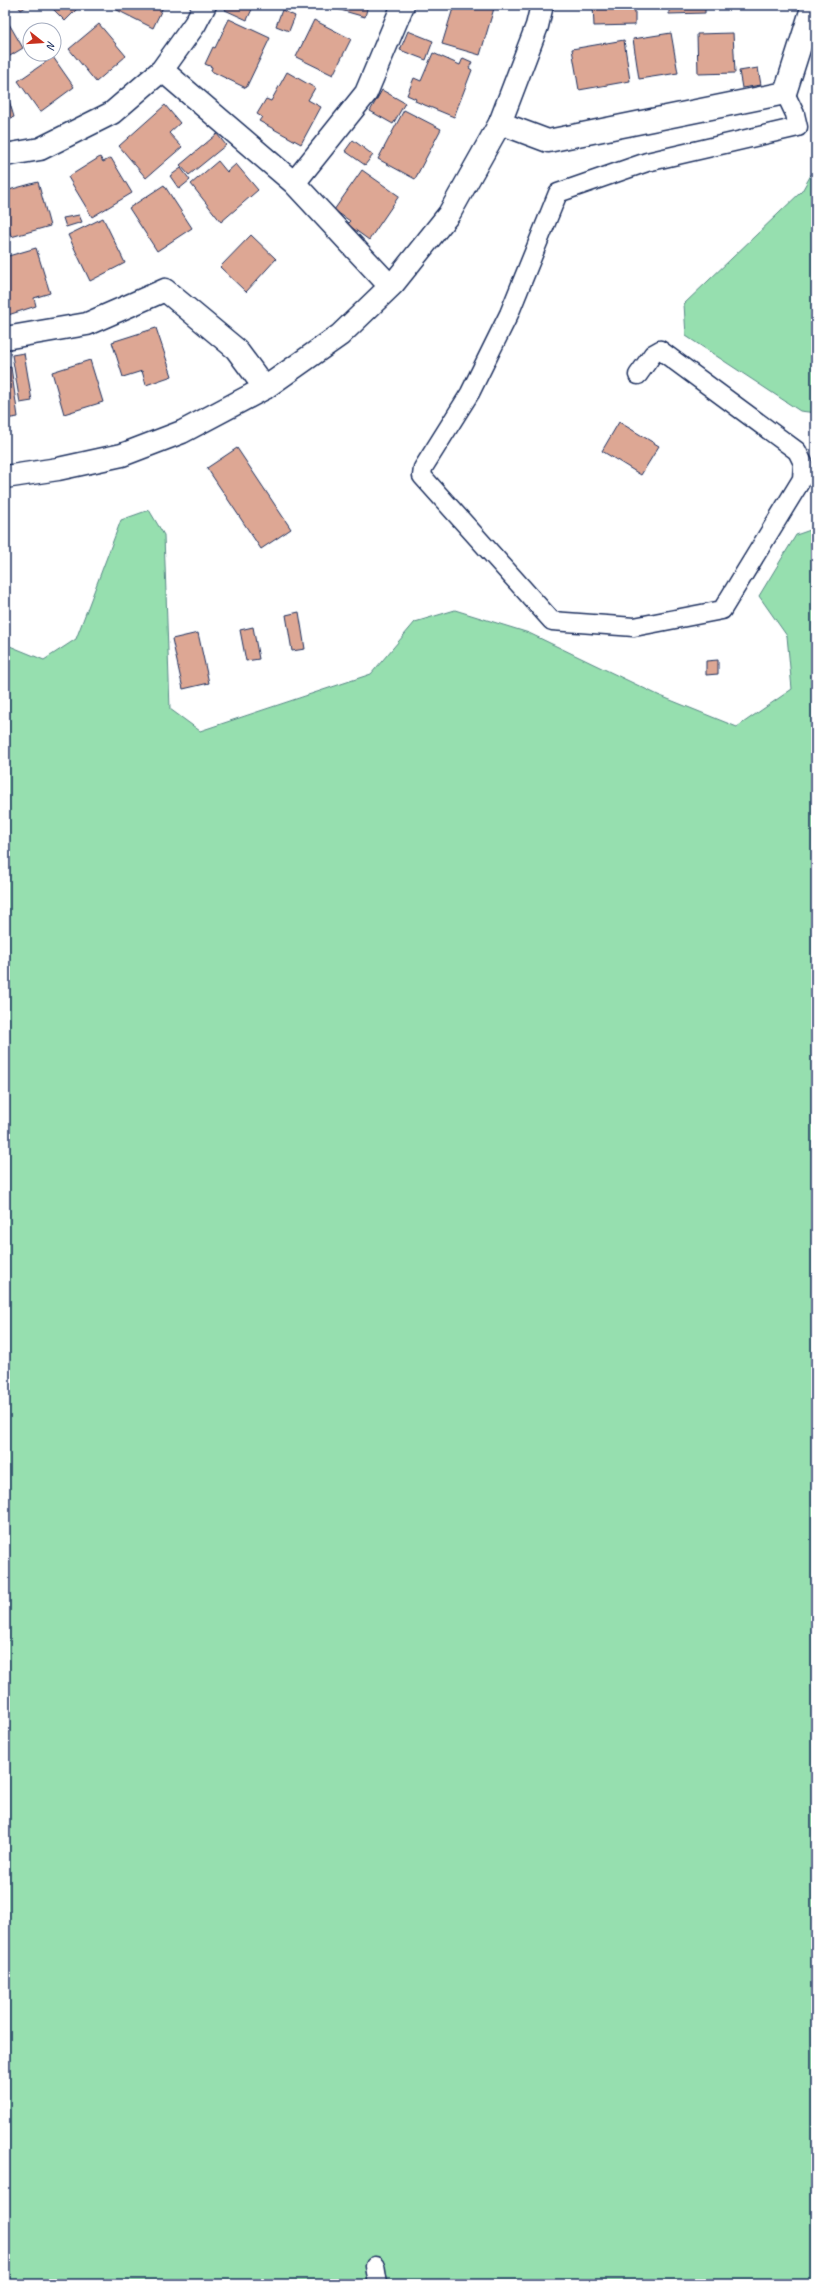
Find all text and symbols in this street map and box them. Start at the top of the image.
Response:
north arrow [22,22,62,62]
text: N [43,40,59,52]

